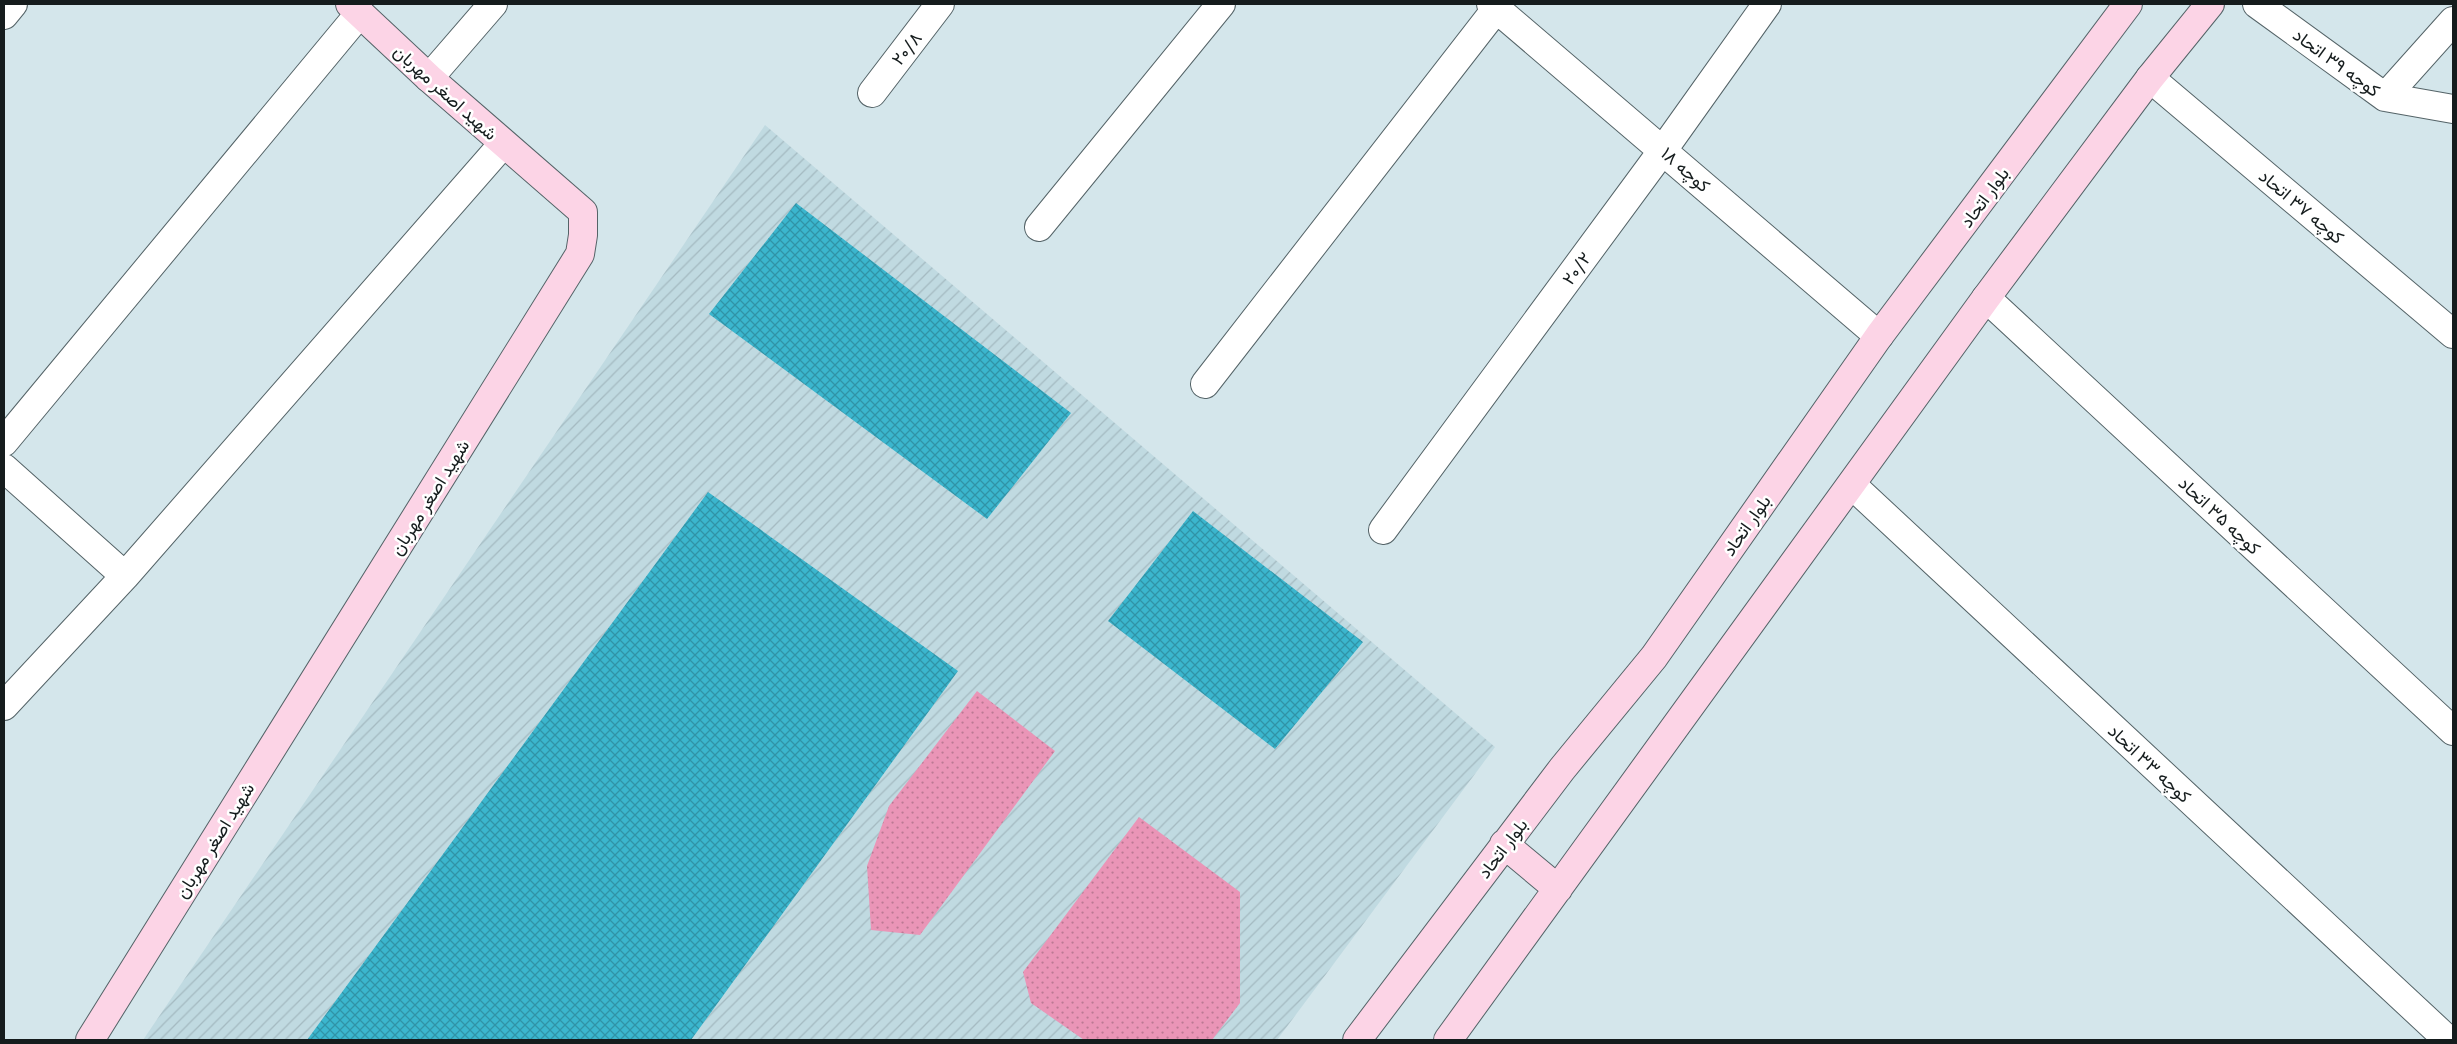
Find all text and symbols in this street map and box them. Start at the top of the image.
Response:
street label: کوچه ۳۹ اتحاد [2288,23,2385,103]
street label: ۲۰/۸ [886,27,926,69]
street label: شهید اصغر مهربان [389,40,502,145]
street label: کوچه ۱۸ [1656,142,1715,198]
street label: بلوار اتحاد [1955,163,2014,232]
street label: کوچه ۳۷ اتحاد [2254,164,2349,249]
street label: ۲۰/۲ [1557,247,1595,289]
street label: شهید اصغر مهربان [385,435,474,559]
street label: کوچه ۳۵ اتحاد [2173,471,2266,560]
street label: بلوار اتحاد [1717,490,1776,560]
street label: کوچه ۳۳ اتحاد [2103,719,2196,808]
street label: شهید اصغر مهربان [170,778,259,902]
street label: بلوار اتحاد [1472,814,1532,883]

